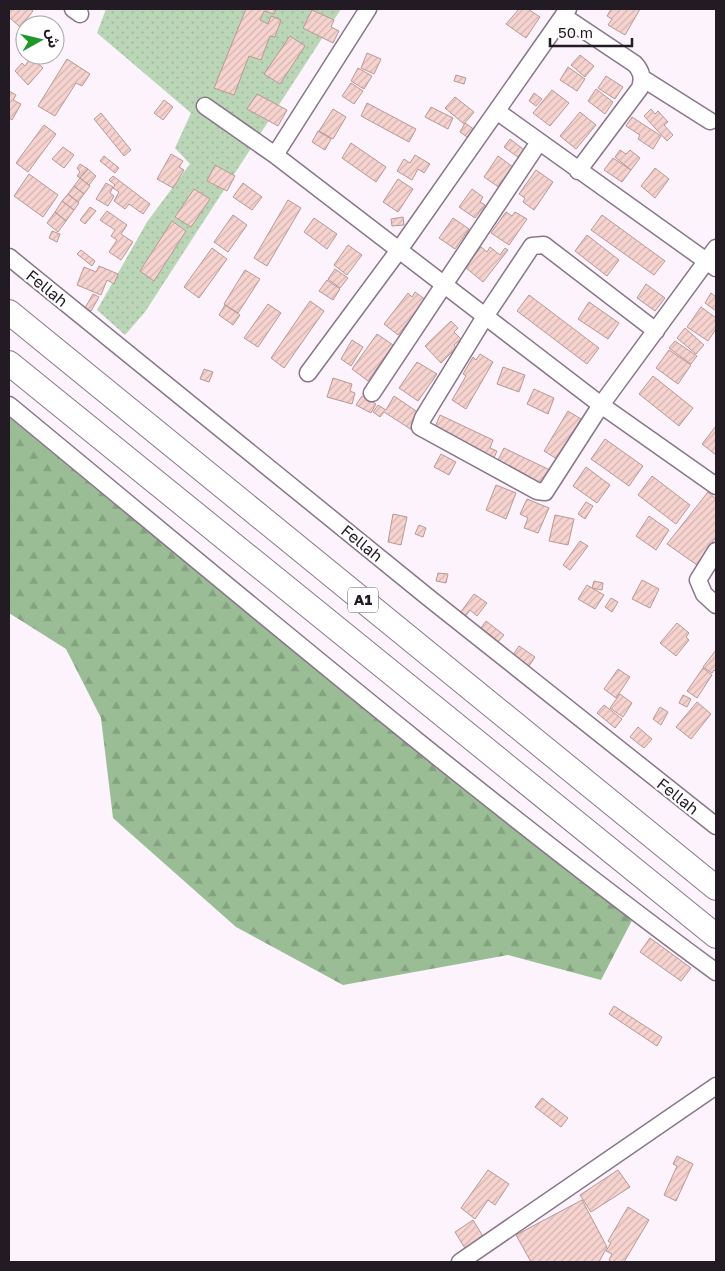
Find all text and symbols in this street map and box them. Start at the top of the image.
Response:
north arrow [15,15,65,65]
scale bar [550,15,632,47]
text: 50 m [558,23,593,41]
text: ش [44,27,63,49]
street label: Fellah [22,265,72,311]
street label: Fellah [337,520,387,566]
road number: A1 [348,588,378,612]
street label: Fellah [653,773,703,819]

